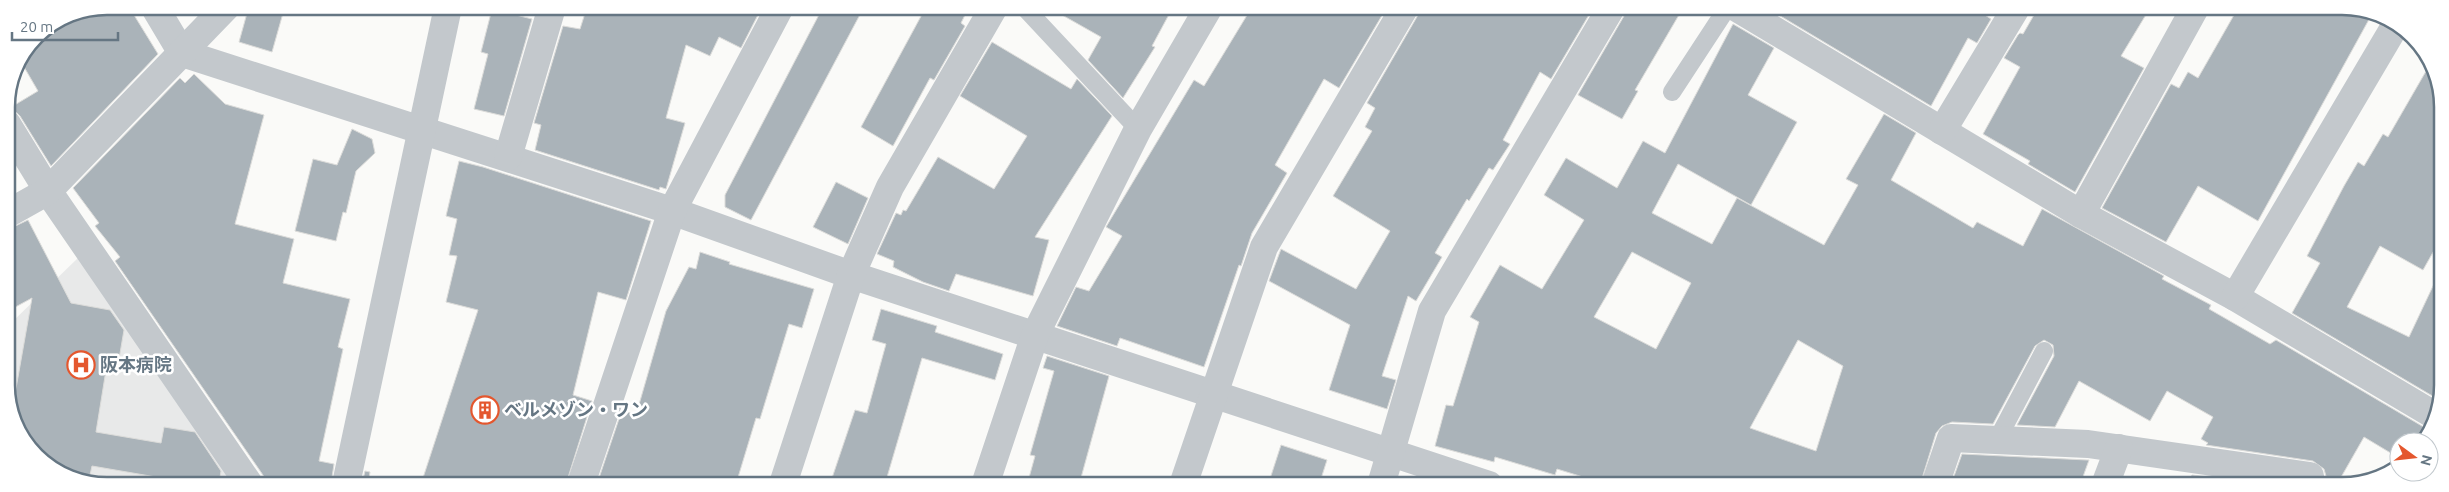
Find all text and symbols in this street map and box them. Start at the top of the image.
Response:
scale bar [12,10,119,42]
text: 20 m [20,18,53,35]
hospital icon: 阪本病院 [66,350,96,380]
place label: 阪本病院 [100,354,172,374]
building icon: ベルメゾン・ワン [470,395,500,425]
place label: ベルメゾン・ワン [504,399,648,419]
north arrow [2389,432,2439,482]
text: N [2417,453,2436,467]

